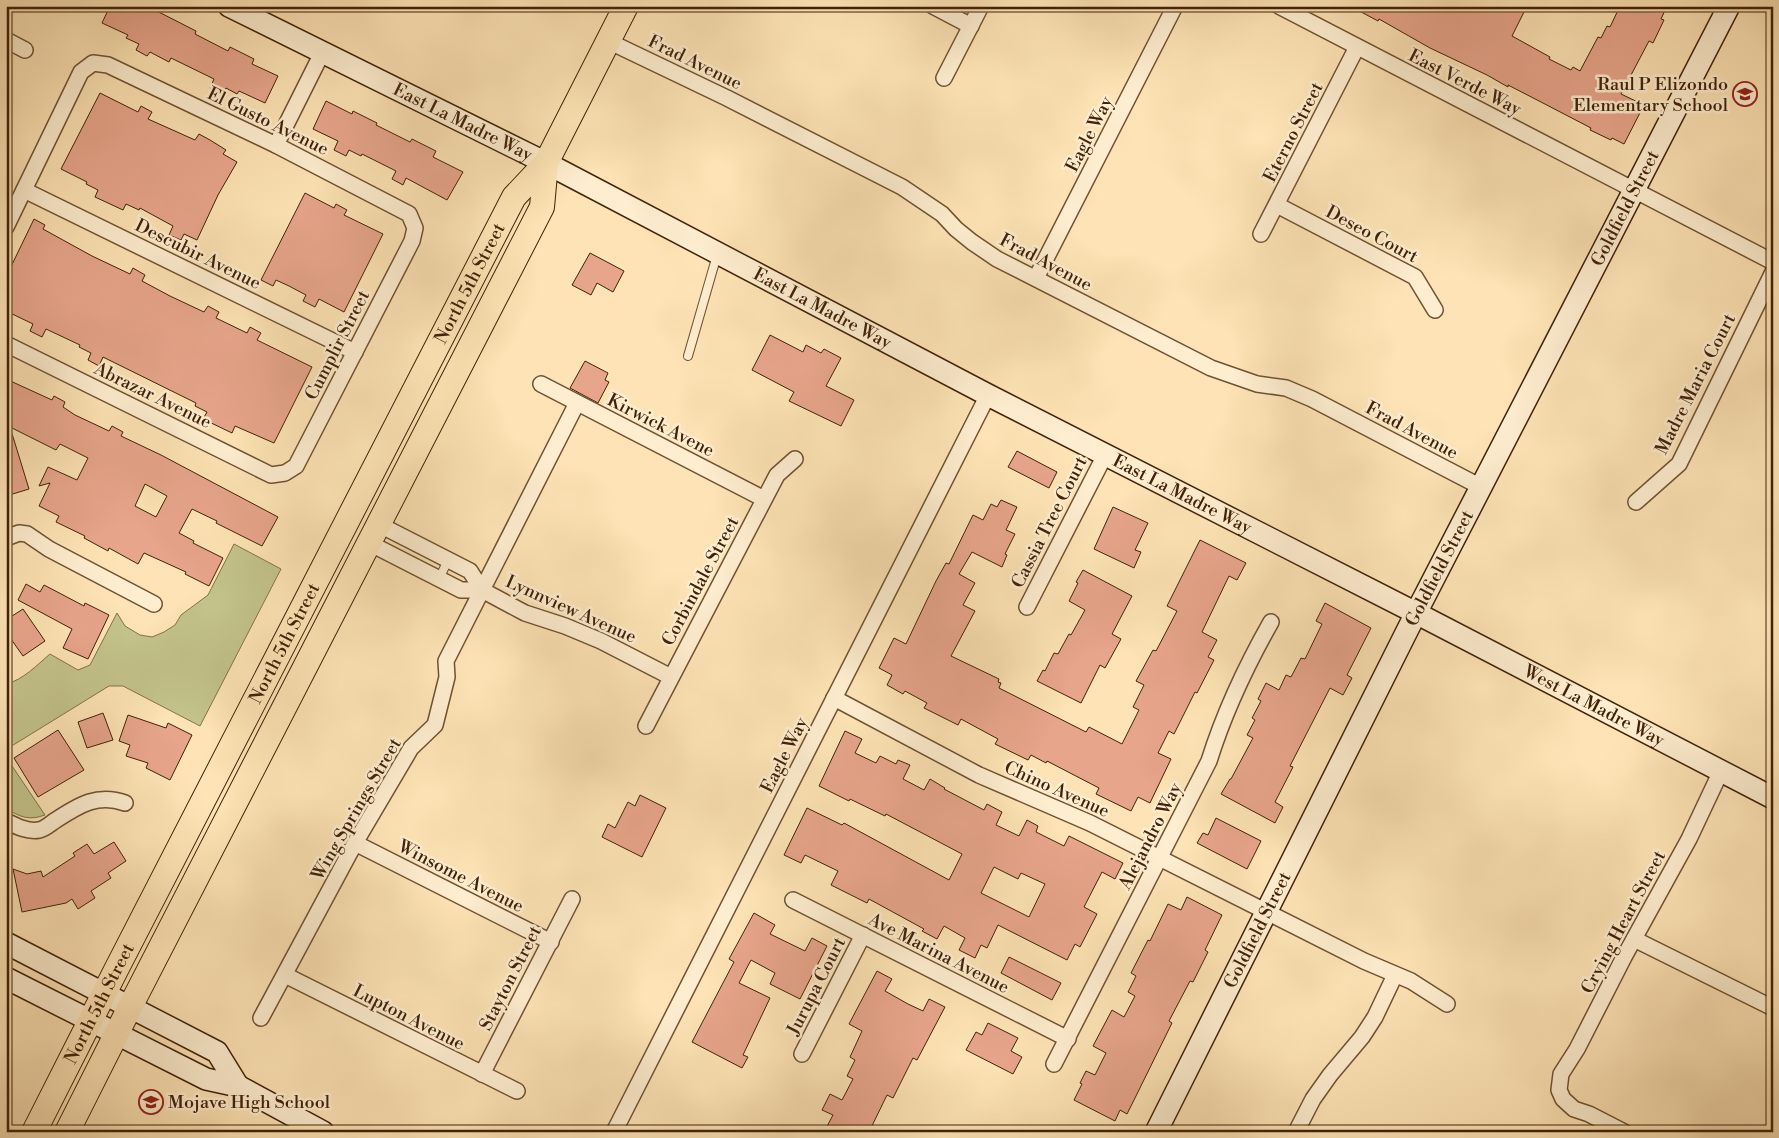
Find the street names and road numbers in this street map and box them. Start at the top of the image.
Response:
street label: Frad Avenue [644,30,746,95]
street label: East Verde Way [1404,44,1525,121]
street label: East La Madre Way [389,78,537,167]
street label: Eterno Street [1258,78,1329,186]
street label: El Gusto Avenue [203,82,332,161]
street label: Eagle Way [1061,92,1118,176]
street label: Goldfield Street [1586,146,1665,270]
street label: Deseo Court [1322,201,1422,269]
street label: Descubir Avenue [131,214,265,295]
street label: North 5th Street [429,219,511,348]
street label: Frad Avenue [995,228,1096,296]
street label: East La Madre Way [749,263,896,354]
street label: Cumplir Street [300,286,375,404]
street label: Madre Maria Court [1650,309,1741,458]
street label: Abrazar Avenue [89,357,215,434]
street label: Kirwick Avene [603,389,718,462]
street label: Frad Avenue [1361,396,1462,464]
street label: East La Madre Way [1109,449,1256,540]
street label: Cassia Tree Court [1006,452,1093,592]
street label: Goldfield Street [1400,506,1479,630]
street label: Corbindale Street [657,512,745,650]
street label: Lynnview Avenue [502,570,640,649]
street label: North 5th Street [244,579,325,708]
street label: West La Madre Way [1519,659,1669,752]
street label: Eagle Way [756,713,813,797]
street label: Wing Springs Street [306,733,407,885]
street label: Chino Avenue [1001,756,1113,823]
street label: Alejandro Way [1113,779,1187,894]
street label: Winsome Avenue [393,834,528,918]
street label: Crying Heart Street [1576,846,1671,998]
street label: Goldfield Street [1219,868,1297,992]
street label: Ave Marina Avenue [864,908,1013,999]
street label: Stayton Street [474,922,547,1034]
street label: Jurupa Court [781,933,851,1040]
street label: North 5th Street [59,939,140,1068]
street label: Lupton Avenue [349,979,469,1056]

